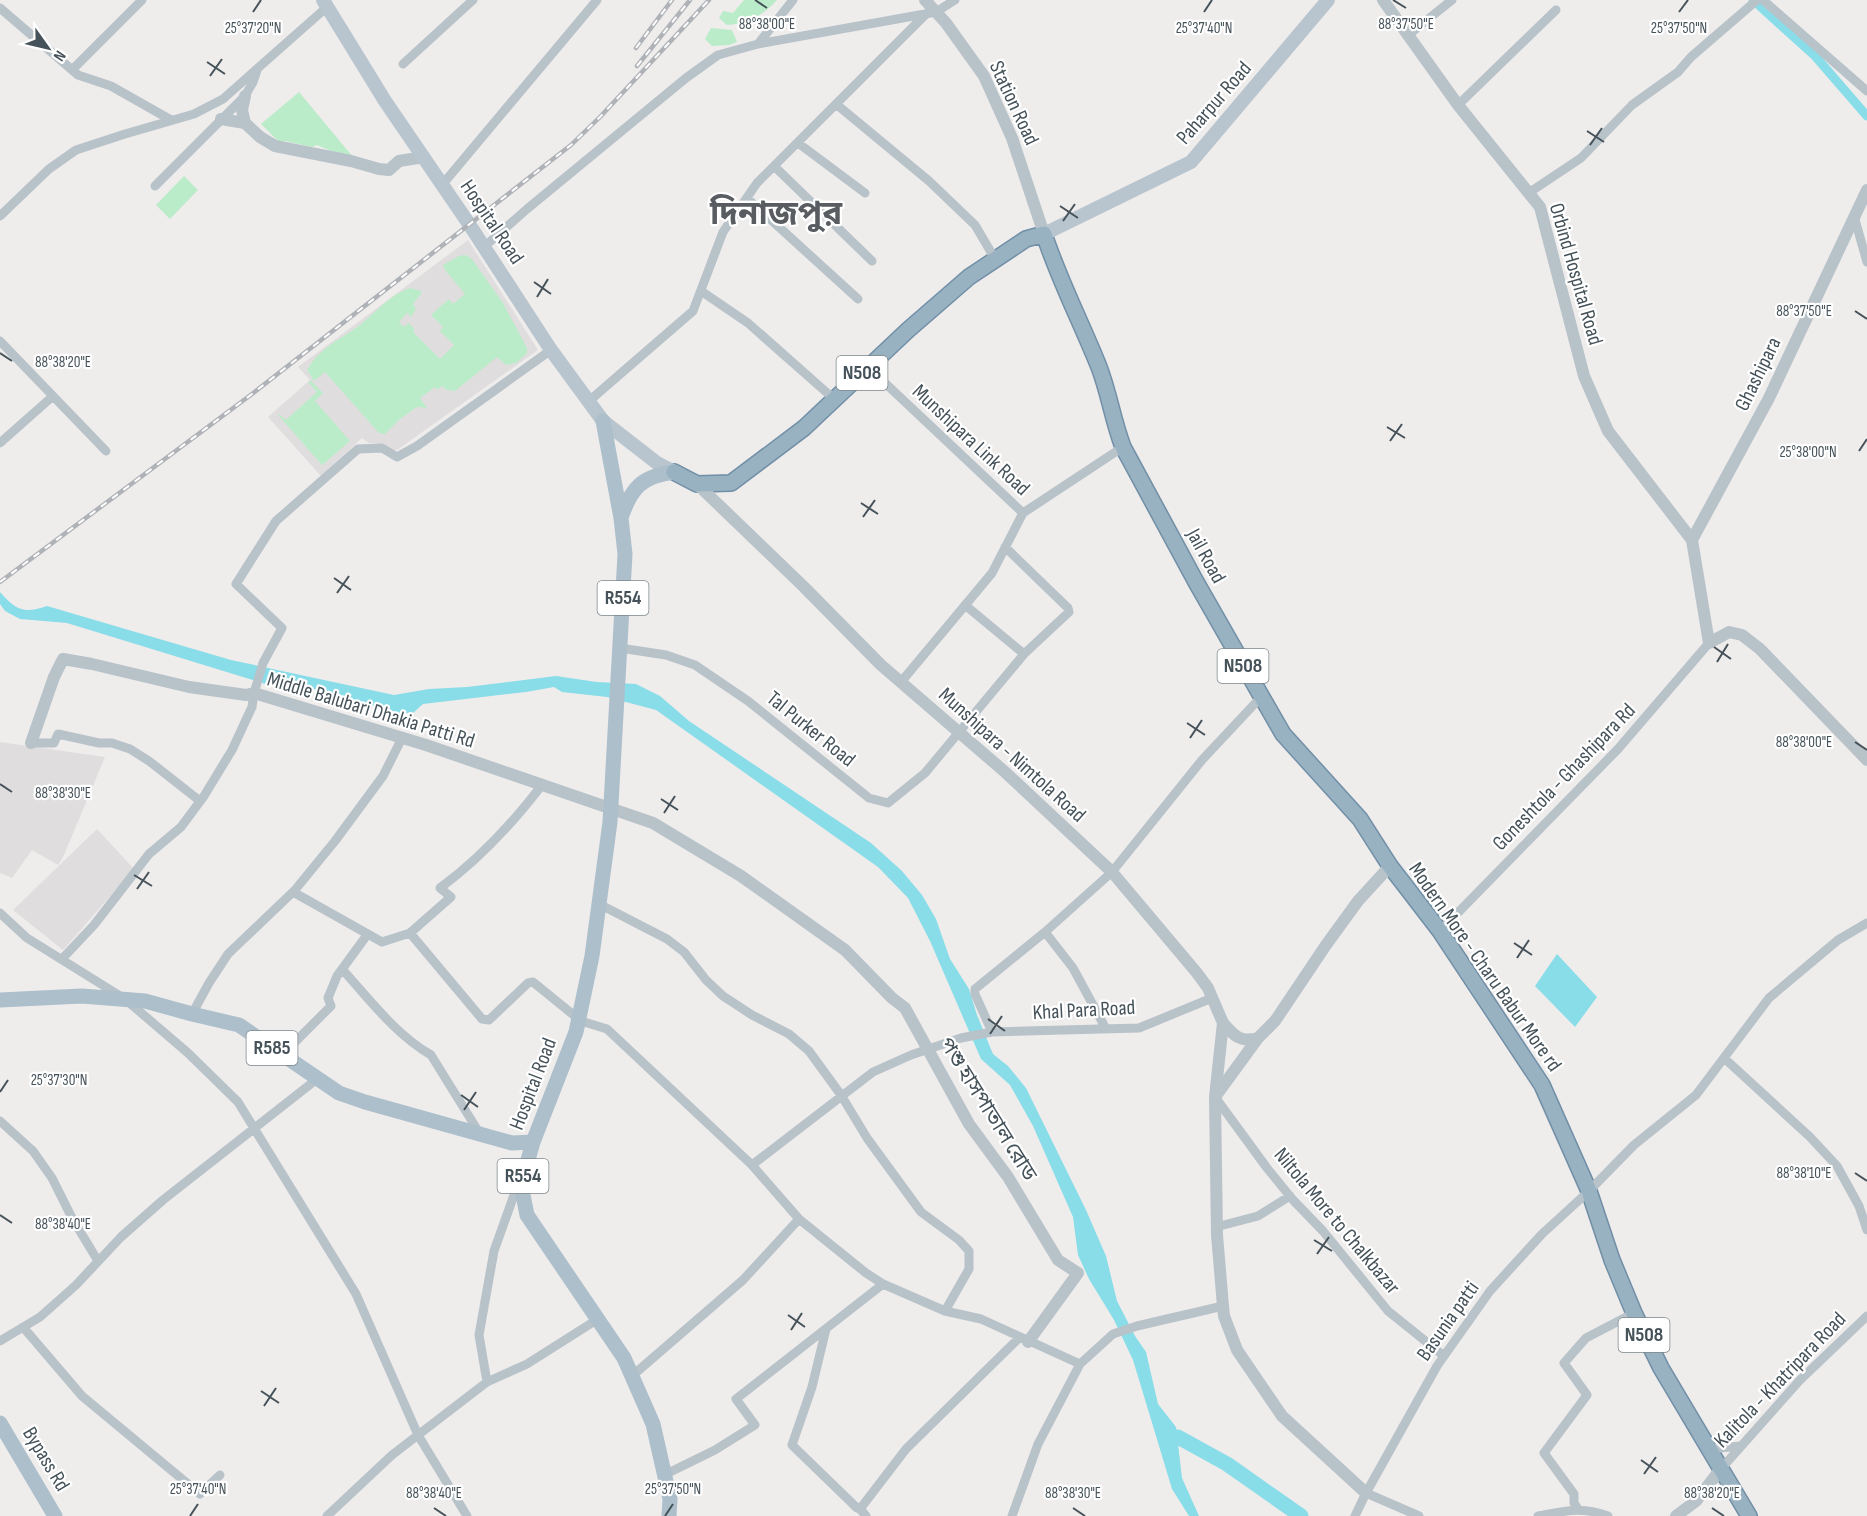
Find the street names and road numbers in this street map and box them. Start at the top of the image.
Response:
street label: Paharpur Road [1171,56,1257,150]
street label: Station Road [984,57,1044,149]
street label: Hospital Road [455,175,529,269]
street label: Orbind Hospital Road [1544,200,1608,348]
street label: Ghashipara [1730,333,1786,415]
road number: N508 [836,356,888,390]
street label: Munshipara Link Road [907,379,1035,501]
street label: Jail Road [1180,523,1231,588]
road number: R554 [598,581,648,615]
road number: N508 [1218,649,1268,683]
street label: Middle Balubari Dhakia Patti Rd [264,667,478,753]
street label: Munshipara - Nimtola Road [933,682,1091,828]
street label: Tal Purker Road [762,686,860,772]
street label: Goneshtola - Ghashipara Rd [1487,698,1641,856]
street label: Modern More - Charu Babur More rd [1403,858,1567,1076]
street label: Khal Para Road [1032,995,1136,1025]
road number: R585 [246,1031,298,1065]
street label: পশু হাসপাতাল রোড [934,1033,1043,1186]
street label: Hospital Road [504,1035,562,1133]
street label: Niltola More to Chalkbazar [1269,1143,1405,1299]
road number: R554 [498,1159,548,1193]
street label: Basunia patti [1411,1276,1485,1366]
street label: Kalitola - Khatripara Road [1709,1307,1851,1453]
road number: N508 [1618,1318,1670,1352]
street label: Bypass Rd [17,1422,75,1496]

